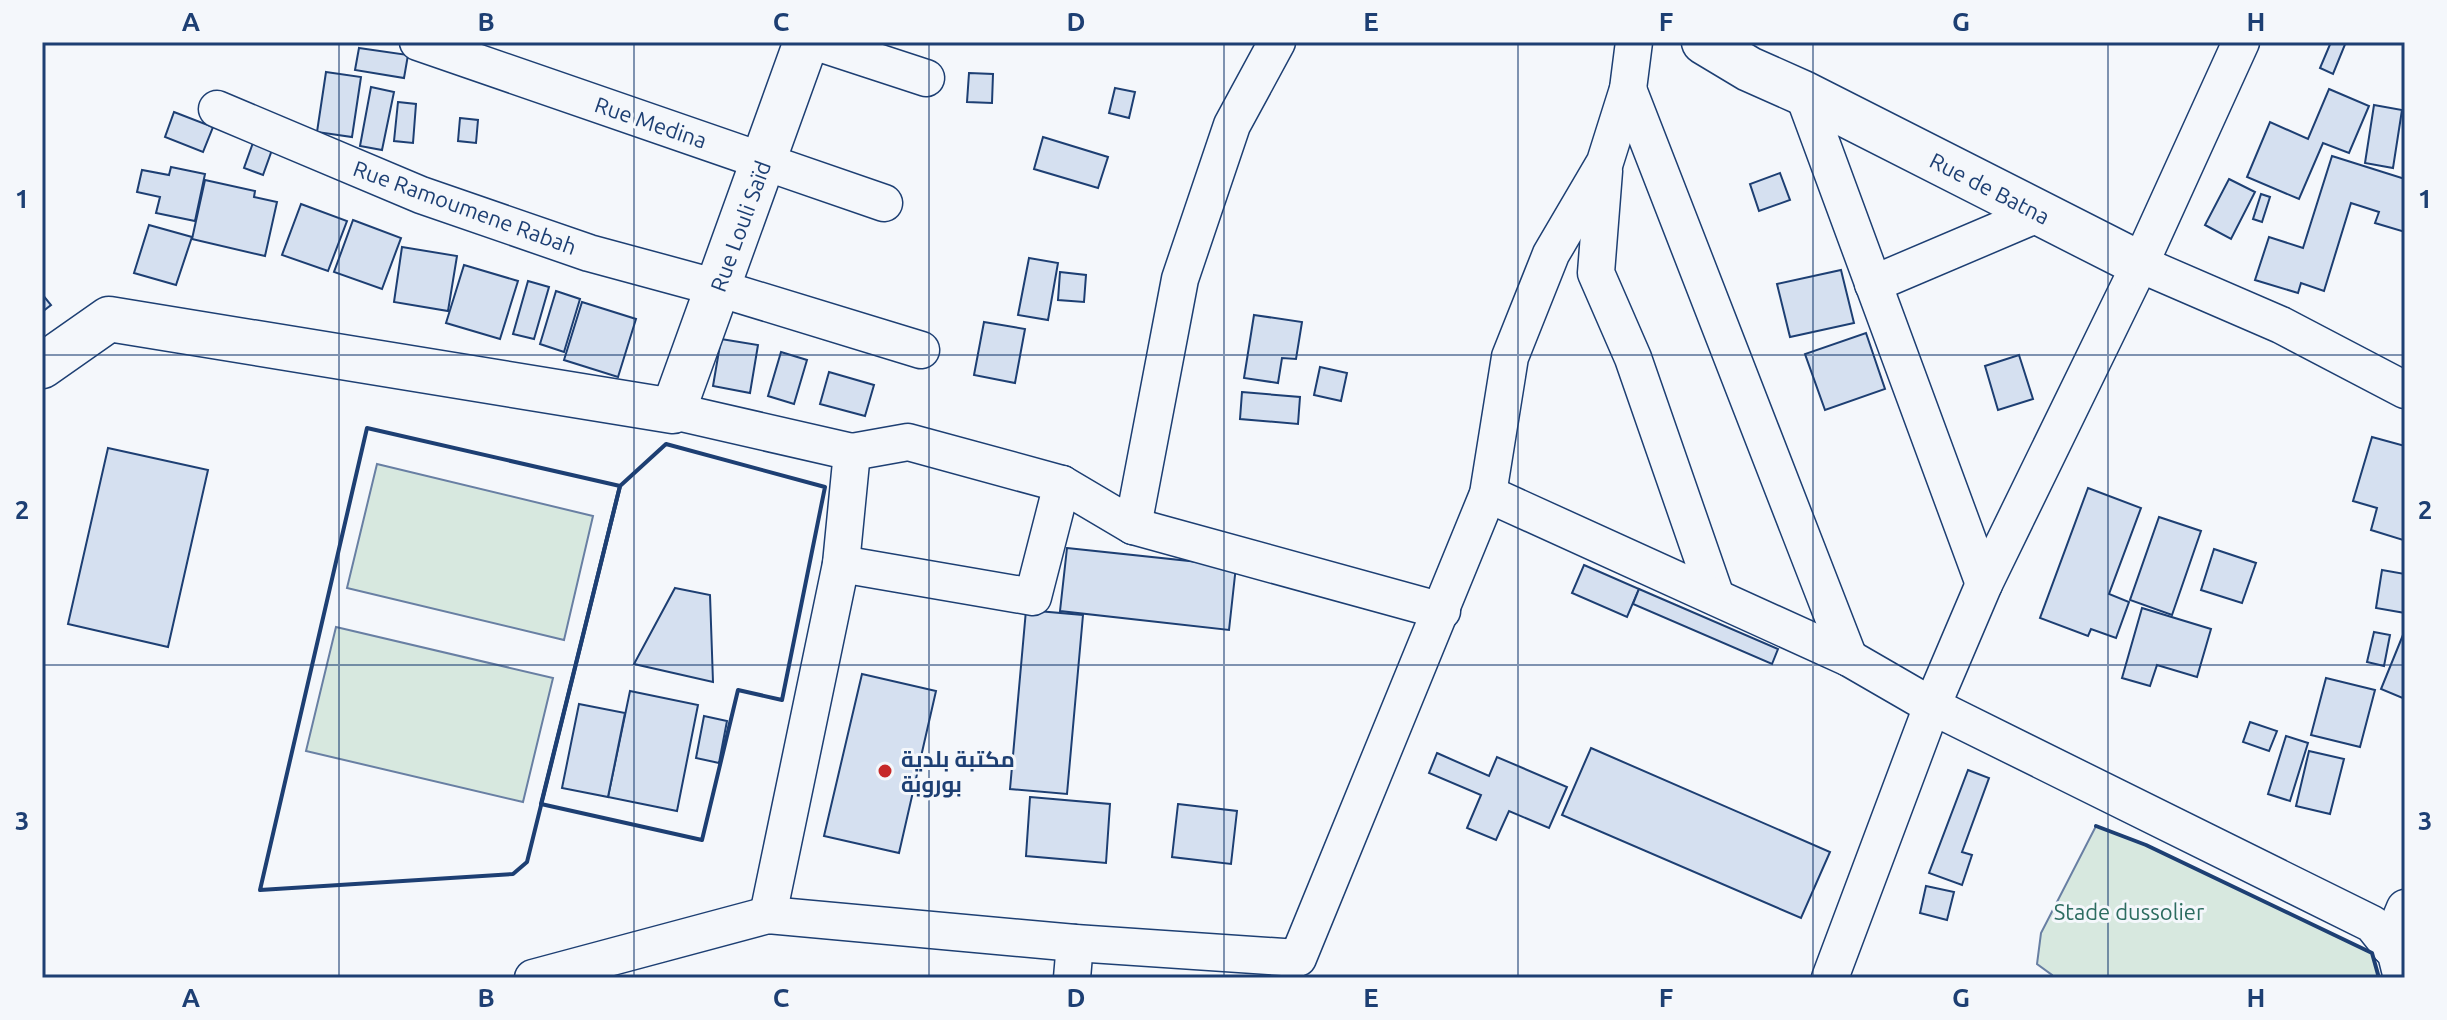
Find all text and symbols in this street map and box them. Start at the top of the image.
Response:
text: A [182,7,201,36]
text: B [477,7,495,36]
text: C [773,7,790,36]
text: D [1067,7,1085,36]
text: E [1363,7,1379,36]
text: F [1659,7,1673,36]
text: G [1952,7,1970,36]
text: H [2247,7,2265,36]
street label: Rue Medina [592,91,710,153]
street label: Rue de Batna [1926,147,2054,229]
street label: Rue Ramoumene Rabah [350,155,580,259]
street label: Rue Louli Saïd [705,157,775,295]
text: 1 [15,184,29,213]
text: 1 [2418,184,2432,213]
text: 2 [15,495,29,524]
text: 2 [2418,495,2432,524]
place label: مكتبة بلدية بوروبة [901,746,1015,798]
marker: مكتبة بلدية بوروبة [876,762,894,780]
text: 3 [15,806,29,835]
text: 3 [2418,806,2432,835]
park label: Stade dussolier [2054,899,2205,924]
text: A [182,983,201,1012]
text: B [477,983,495,1012]
text: C [773,983,790,1012]
text: D [1067,983,1085,1012]
text: E [1363,983,1379,1012]
text: F [1659,983,1673,1012]
text: G [1952,983,1970,1012]
text: H [2247,983,2265,1012]

